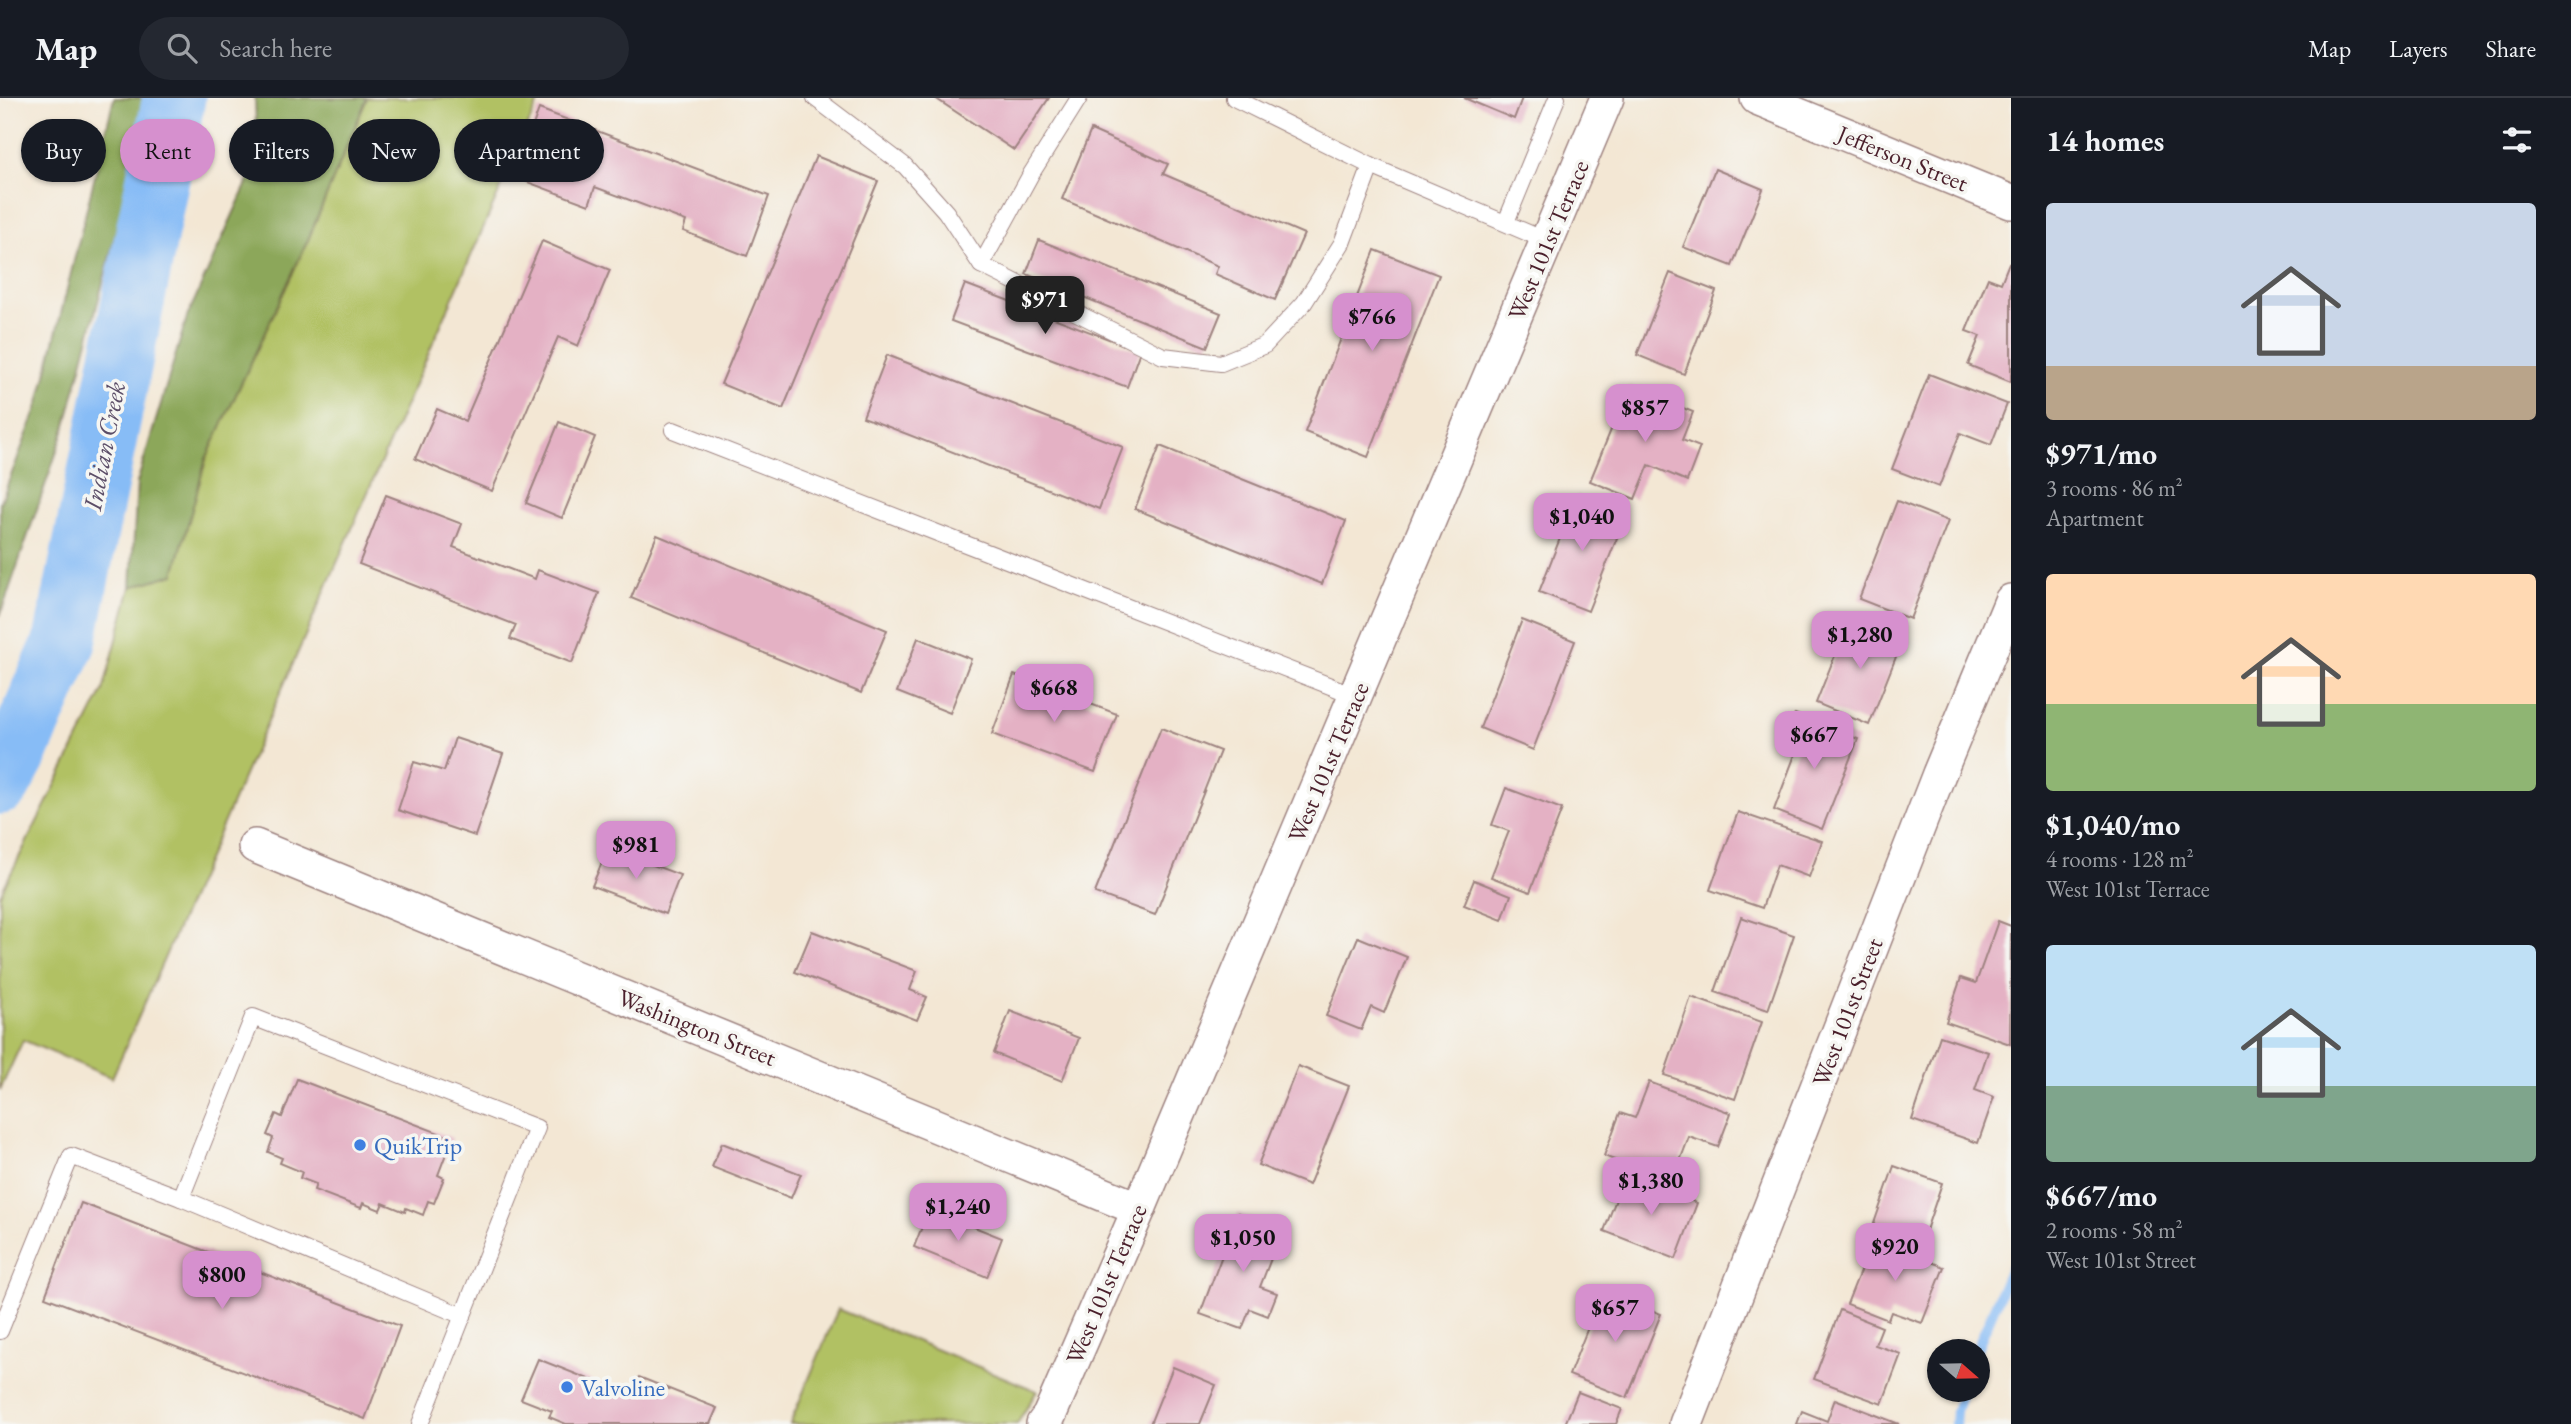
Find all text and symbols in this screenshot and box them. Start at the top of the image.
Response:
search box [139,17,629,80]
text: Map [35,27,97,70]
icon: search [163,29,201,67]
text: Search here [219,31,332,65]
text: Map [2308,33,2351,64]
text: Layers [2389,33,2448,64]
text: Share [2486,33,2536,64]
street label: Jefferson Street [1831,117,1973,198]
chip: Buy [21,119,106,182]
chip: Rent [120,119,215,182]
chip: Filters [229,119,334,182]
chip: New [348,119,440,182]
chip: Apartment [454,119,604,182]
text: 14 homes [2046,121,2164,160]
icon: filters [2498,121,2536,159]
street label: West 101st Terrace [1500,155,1596,325]
icon: home [2228,248,2354,374]
pin: $971 [1004,276,1086,336]
text: $971 [1021,284,1069,314]
pin: $766 [1331,294,1413,353]
text: $766 [1348,301,1396,331]
water label: Indian Creek [75,379,133,514]
pin: $857 [1604,384,1686,444]
text: $857 [1621,392,1669,422]
text: $971/mo [2046,434,2157,473]
text: 3 rooms · 86 m² [2046,473,2183,503]
pin: $1,040 [1525,494,1639,553]
text: $1,040 [1550,501,1614,531]
text: Apartment [2046,503,2144,533]
pin: $1,280 [1803,612,1917,671]
text: $1,280 [1828,619,1892,649]
icon: home [2228,619,2354,745]
pin: $668 [1013,664,1095,724]
text: $668 [1030,672,1078,702]
street label: West 101st Terrace [1280,677,1376,847]
pin: $667 [1773,712,1855,771]
text: $667 [1790,719,1838,749]
text: $1,040/mo [2046,805,2180,844]
pin: $981 [595,822,677,881]
text: $981 [612,829,660,859]
text: 4 rooms · 128 m² [2046,844,2194,874]
text: West 101st Terrace [2046,874,2210,904]
street label: West 101st Street [1805,933,1890,1091]
street label: Washington Street [613,981,781,1073]
icon: home [2228,990,2354,1116]
place label: QuikTrip [374,1130,462,1161]
marker: QuikTrip [352,1137,368,1153]
pin: $1,380 [1594,1158,1708,1217]
text: $1,380 [1619,1165,1683,1195]
text: $667/mo [2046,1176,2157,1215]
pin: $1,240 [901,1184,1015,1243]
text: $1,240 [926,1191,990,1221]
street label: West 101st Terrace [1058,1199,1154,1369]
pin: $1,050 [1186,1214,1300,1274]
text: 2 rooms · 58 m² [2046,1215,2183,1245]
text: $1,050 [1211,1222,1275,1252]
pin: $920 [1854,1224,1936,1283]
text: $920 [1871,1231,1919,1261]
text: West 101st Street [2046,1245,2196,1275]
pin: $800 [181,1252,263,1311]
text: $800 [198,1259,246,1289]
pin: $657 [1574,1284,1656,1344]
text: $657 [1591,1292,1639,1322]
north arrow [1927,1339,1990,1402]
map controls [1927,1339,1990,1402]
place label: Valvoline [581,1372,665,1403]
marker: Valvoline [559,1379,575,1395]

